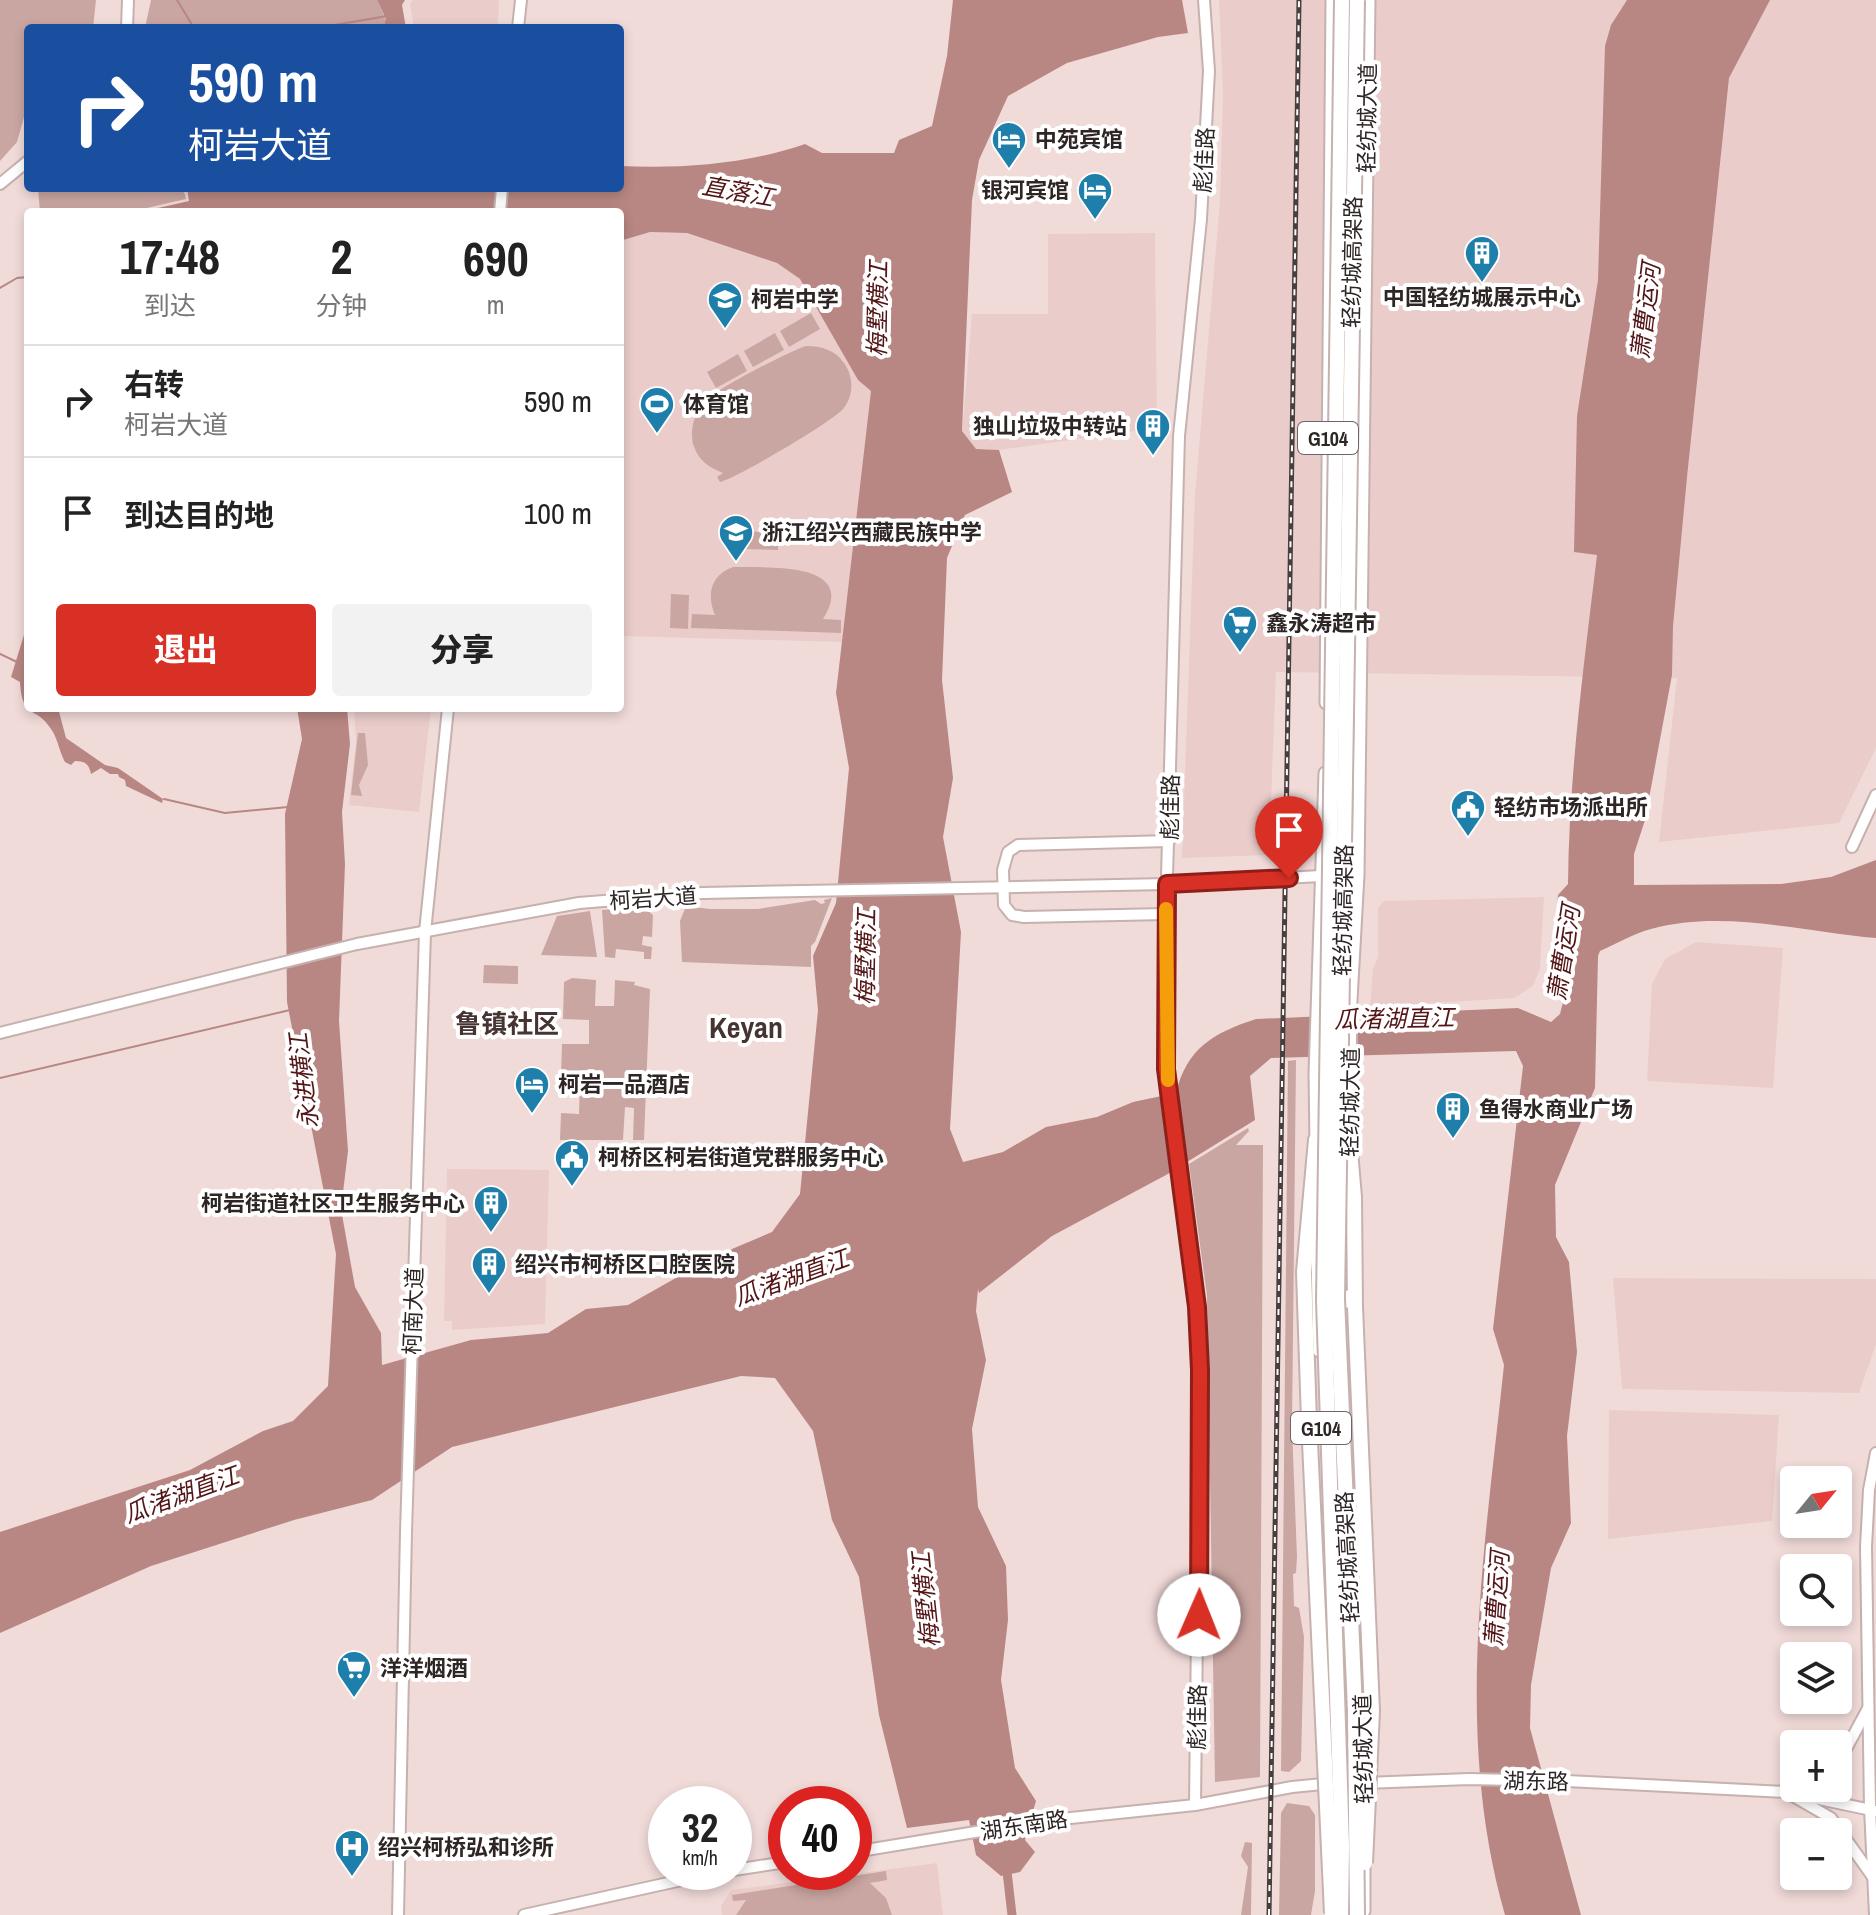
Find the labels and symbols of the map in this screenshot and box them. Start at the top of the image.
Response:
street label: 轻纺城大道 [1351,63,1383,173]
hotel icon: 中苑宾馆 [990,120,1028,170]
place label: 中苑宾馆 [1035,124,1123,154]
street label: 彪佳路 [1187,126,1221,194]
water label: 直落江 [700,169,779,214]
hotel icon: 银河宾馆 [1076,171,1114,221]
place label: 银河宾馆 [981,175,1069,205]
street label: 轻纺城高架路 [1336,196,1368,328]
building icon: 中国轻纺城展示中心 [1463,234,1501,284]
water label: 萧曹运河 [1623,257,1667,361]
water label: 梅墅横江 [860,258,894,357]
school or university icon: 柯岩中学 [706,280,744,330]
place label: 中国轻纺城展示中心 [1383,282,1581,312]
place label: 柯岩中学 [751,284,839,314]
sports icon: 体育馆 [638,385,676,435]
place label: 体育馆 [683,389,749,419]
building icon: 独山垃圾中转站 [1134,407,1172,457]
place label: 独山垃圾中转站 [973,411,1127,441]
road number: G104 [1298,422,1358,454]
school or university icon: 浙江绍兴西藏民族中学 [717,513,755,563]
place label: 浙江绍兴西藏民族中学 [762,517,982,547]
supermarket icon: 鑫永涛超市 [1221,604,1259,654]
place label: 鑫永涛超市 [1266,608,1376,638]
street label: 彪佳路 [1154,774,1186,840]
public building icon: 轻纺市场派出所 [1449,788,1487,838]
place label: 轻纺市场派出所 [1494,792,1648,822]
pin [1255,796,1323,878]
street label: 轻纺城高架路 [1327,844,1359,976]
street label: 柯岩大道 [608,880,698,916]
water label: 萧曹运河 [1540,899,1587,1003]
water label: 梅墅横江 [848,906,882,1005]
water label: 瓜渚湖直江 [1334,1001,1457,1035]
district label: 鲁镇社区 [455,1006,559,1041]
district label: Keyan [709,1007,783,1047]
water label: 永进横江 [281,1028,325,1131]
street label: 轻纺城大道 [1334,1047,1366,1157]
hotel icon: 柯岩一品酒店 [513,1065,551,1115]
place label: 柯岩一品酒店 [558,1069,690,1099]
building icon: 鱼得水商业广场 [1434,1090,1472,1140]
place label: 鱼得水商业广场 [1479,1094,1633,1124]
public building icon: 柯桥区柯岩街道党群服务中心 [553,1138,591,1188]
place label: 柯桥区柯岩街道党群服务中心 [598,1142,884,1172]
building icon: 柯岩街道社区卫生服务中心 [472,1184,510,1234]
place label: 柯岩街道社区卫生服务中心 [201,1188,465,1218]
water label: 瓜渚湖直江 [729,1240,856,1313]
building icon: 绍兴市柯桥区口腔医院 [470,1245,508,1295]
place label: 绍兴市柯桥区口腔医院 [515,1249,735,1279]
street label: 柯南大道 [396,1266,430,1356]
road number: G104 [1291,1412,1351,1444]
water label: 瓜渚湖直江 [119,1457,246,1530]
north arrow [1780,1466,1852,1538]
street label: 轻纺城高架路 [1329,1490,1365,1624]
water label: 萧曹运河 [1477,1546,1516,1648]
water label: 梅墅横江 [904,1548,946,1649]
position arrow [1157,1573,1241,1657]
supermarket icon: 洋洋烟酒 [335,1649,373,1699]
place label: 洋洋烟酒 [380,1653,468,1683]
street label: 彪佳路 [1181,1684,1213,1750]
street label: 轻纺城大道 [1347,1694,1379,1804]
street label: 湖东路 [1503,1765,1569,1797]
speed limit sign: 40 [768,1786,872,1890]
street label: 湖东南路 [978,1803,1070,1847]
hospital icon: 绍兴柯桥弘和诊所 [333,1828,371,1878]
place label: 绍兴柯桥弘和诊所 [378,1832,554,1862]

